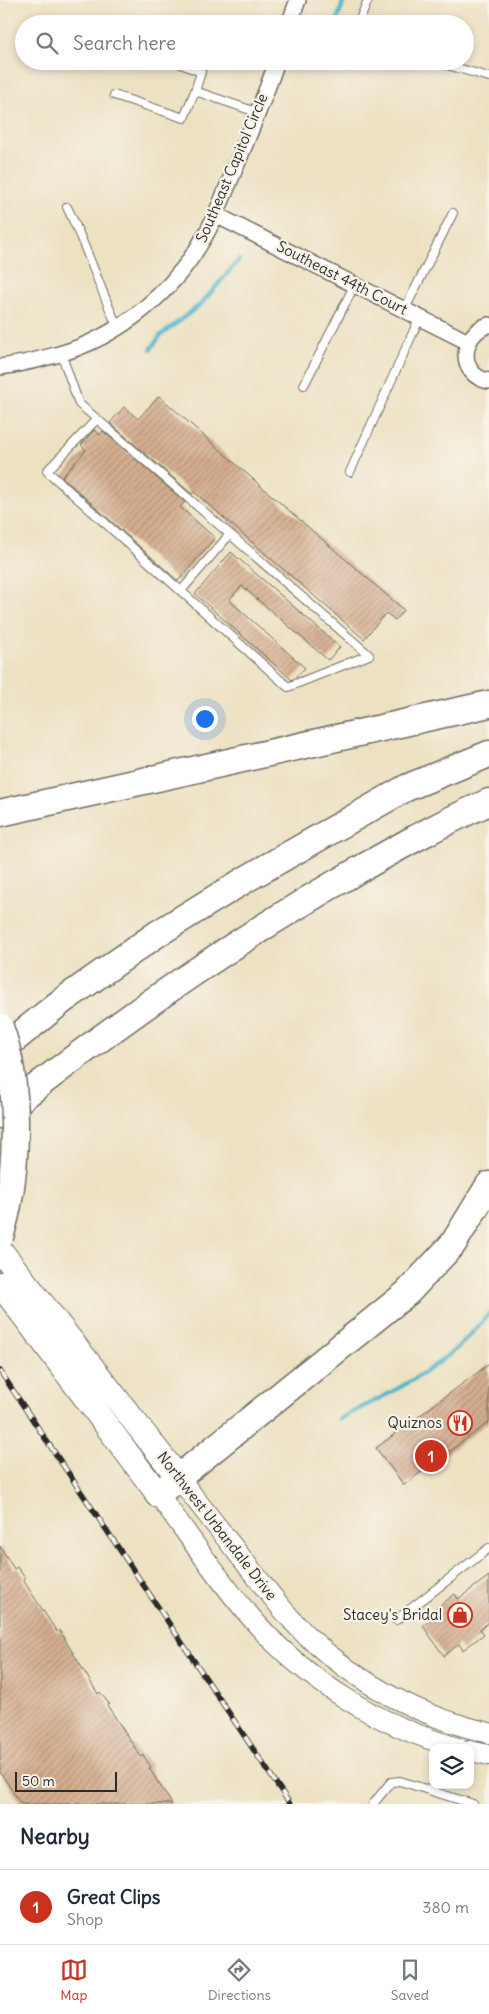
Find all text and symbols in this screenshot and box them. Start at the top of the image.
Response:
search box [15,15,474,70]
icon: search [33,29,61,57]
text: Search here [73,31,176,55]
street label: Southeast Capitol Circle [191,90,272,245]
street label: Southeast 44th Court [274,236,411,319]
your location [192,706,218,732]
restaurant icon: Quiznos [447,1410,473,1436]
place label: Quiznos [387,1413,442,1432]
pin: 1 [415,1437,447,1475]
street label: Northwest Urbandale Drive [153,1448,281,1604]
shop icon: Stacey's Bridal [447,1602,473,1628]
place label: Stacey's Bridal [343,1605,442,1624]
map controls [429,1744,474,1789]
button: layers [429,1744,474,1789]
scale bar [15,1769,118,1792]
text: 50 m [22,1772,55,1790]
text: Nearby [20,1823,90,1850]
text: Great Clips [67,1885,160,1909]
text: 1 [33,1897,39,1917]
text: 380 m [422,1897,469,1917]
text: Shop [67,1909,103,1929]
tab: Map [60,1956,88,2004]
tab: Directions [208,1956,271,2004]
tab: Saved [391,1956,429,2004]

